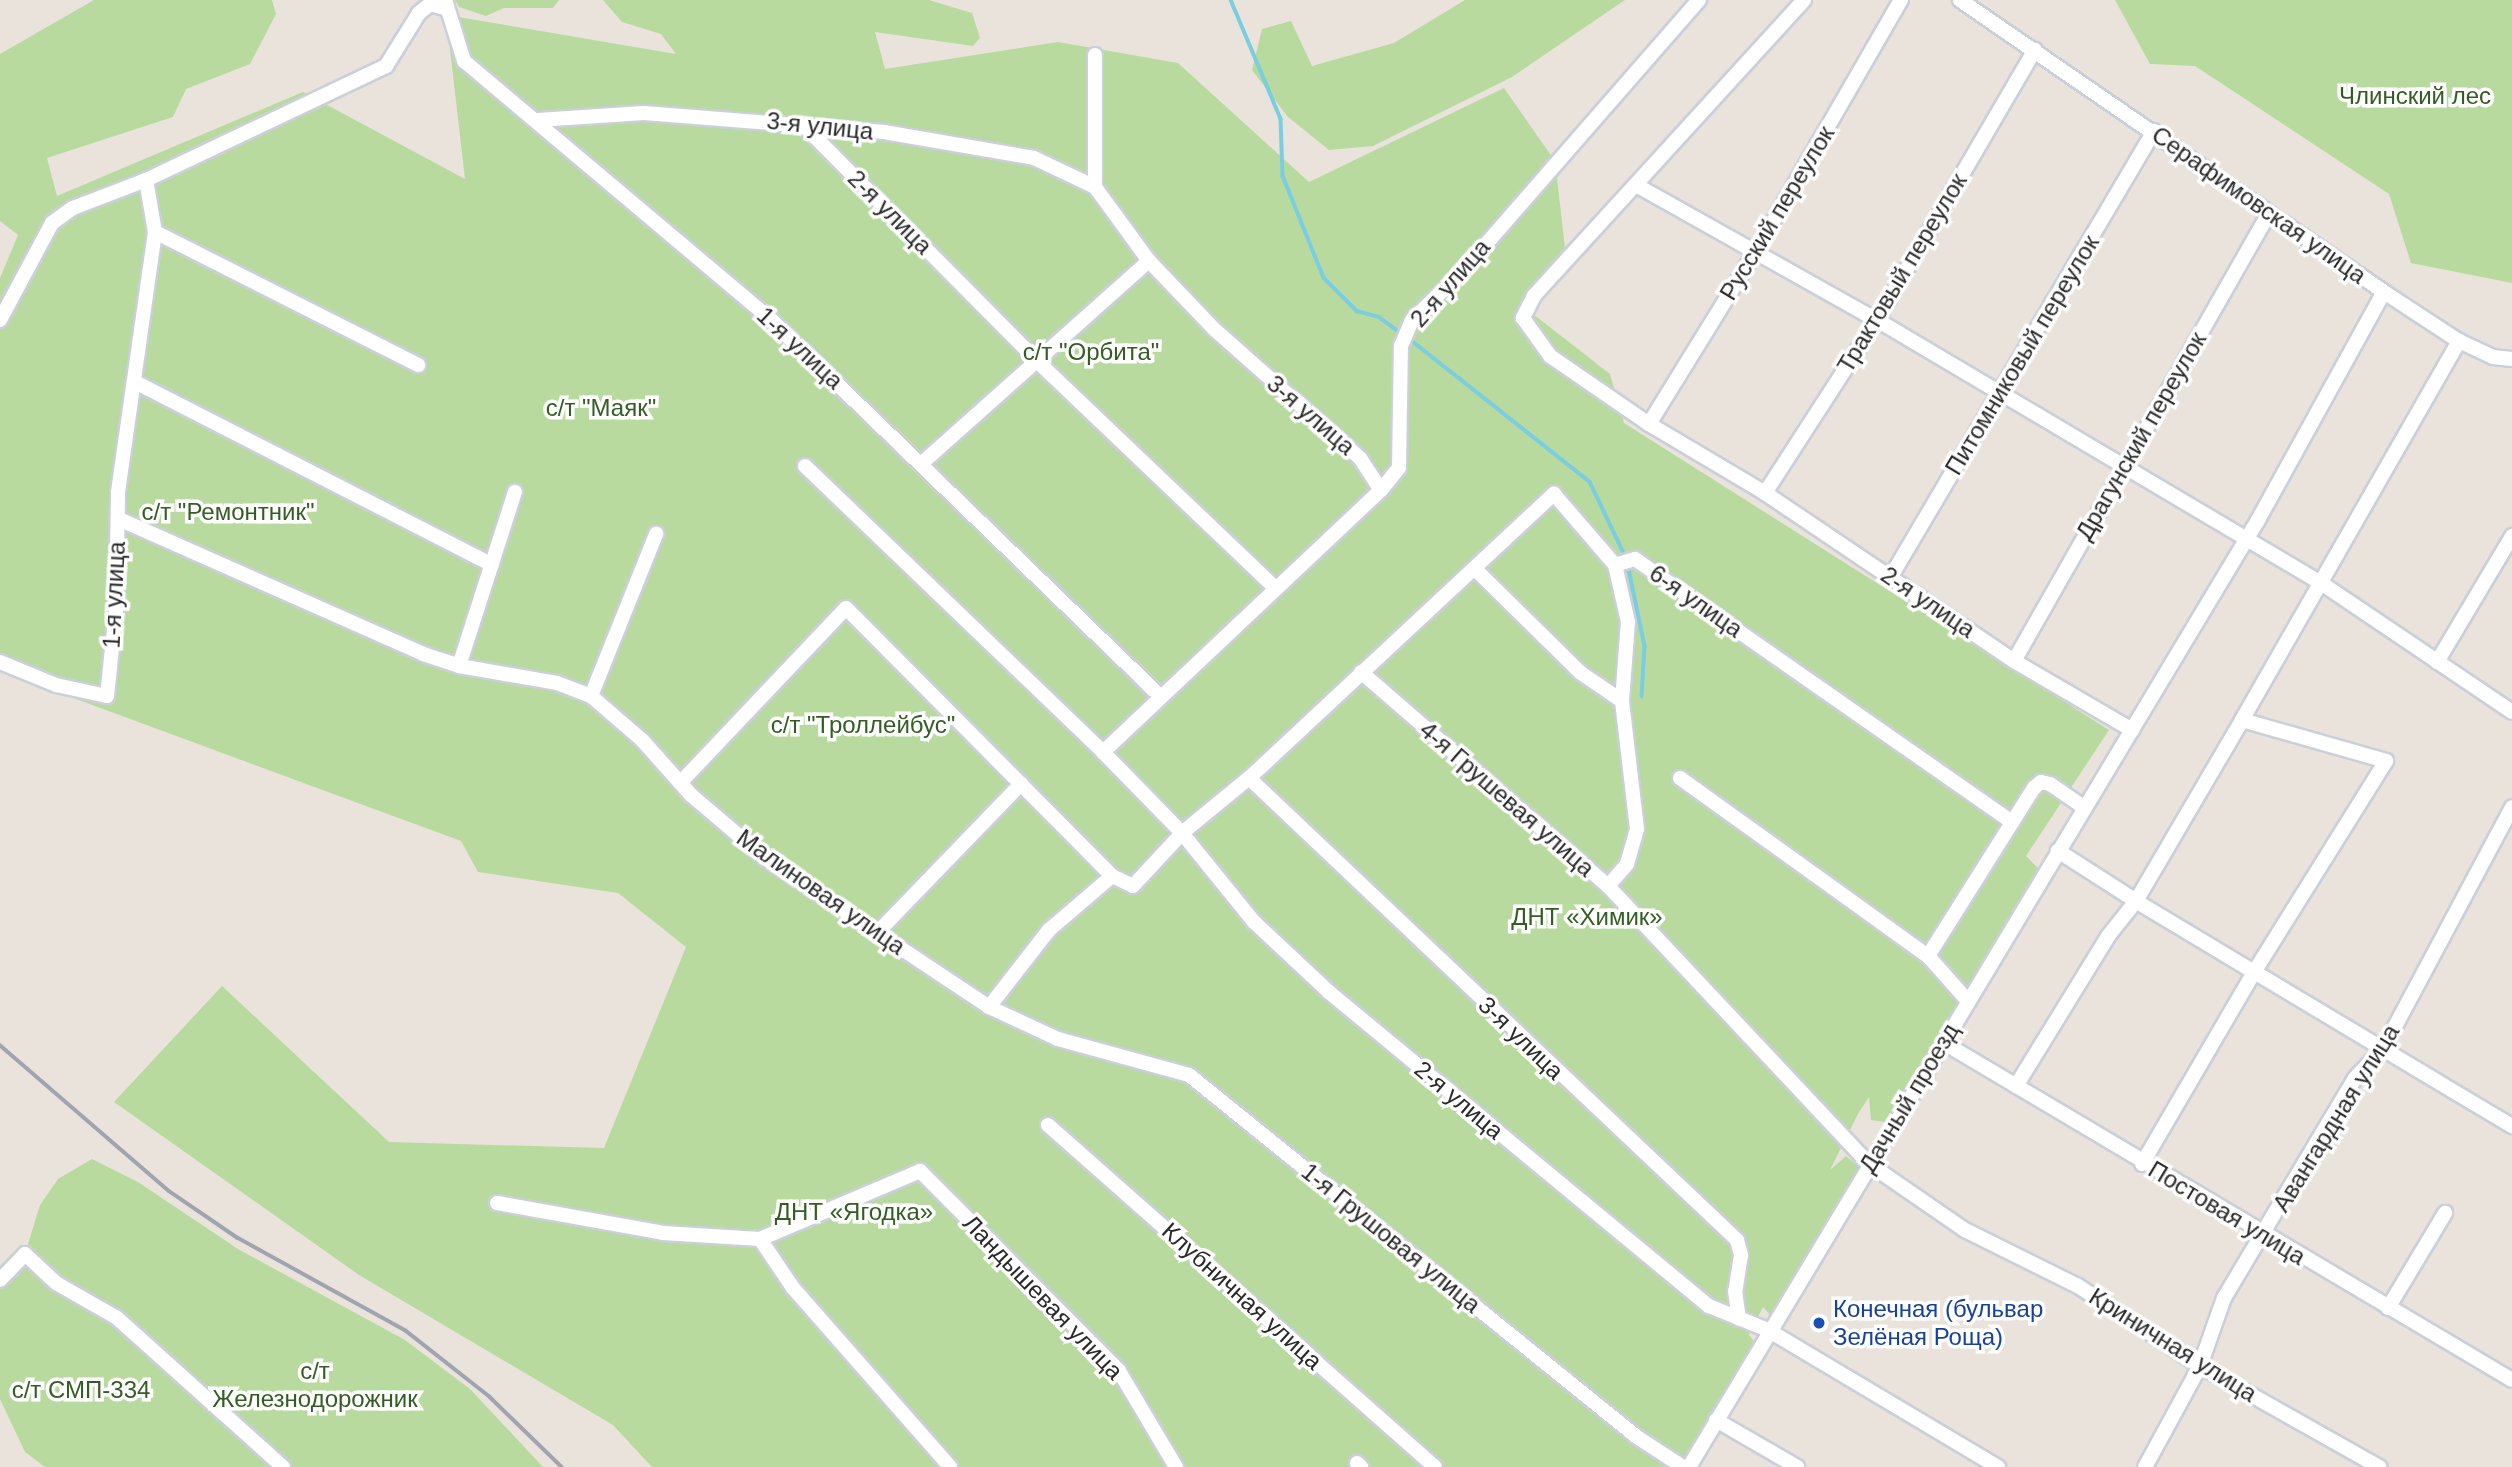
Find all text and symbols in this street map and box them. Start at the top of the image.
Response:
park label: Члинский лес [2339,82,2491,110]
street label: 3-я улица [765,106,875,146]
street label: Серафимовская улица [2146,120,2372,290]
street label: Русский переулок [1714,121,1840,305]
street label: 2-я улица [842,164,938,260]
street label: Трактовый переулок [1831,168,1973,378]
street label: Питомниковый переулок [1939,230,2105,480]
street label: 2-я улица [1404,233,1496,333]
street label: 1-я улица [751,301,849,395]
street label: Драгунский переулок [2070,327,2212,545]
park label: с/т "Орбита" [1023,338,1159,366]
street label: 3-я улица [1261,369,1361,461]
park label: с/т "Маяк" [546,394,656,422]
park label: с/т "Ремонтник" [142,498,314,526]
street label: 1-я улица [97,541,131,649]
street label: 6-я улица [1644,559,1748,643]
street label: 2-я улица [1876,560,1980,644]
park label: с/т "Троллейбус" [771,711,955,739]
street label: 4-я Грушевая улица [1414,715,1600,883]
street label: Малиновая улица [731,823,911,961]
park label: ДНТ «Химик» [1511,903,1663,931]
street label: 3-я улица [1473,990,1569,1086]
street label: Дачный проезд [1853,1018,1965,1178]
street label: Авангардная улица [2267,1019,2405,1217]
street label: 2-я улица [1409,1055,1509,1145]
street label: Постовая улица [2143,1155,2311,1271]
street label: 1-я Грушовая улица [1296,1157,1486,1319]
park label: ДНТ «Ягодка» [775,1198,933,1226]
street label: Ландышевая улица [957,1209,1129,1385]
street label: Клубничная улица [1156,1217,1328,1375]
street label: Криничная улица [2084,1282,2262,1408]
place label: Конечная (бульвар Зелёная Роща) [1833,1295,2043,1351]
marker: Конечная (бульвар Зелёная Роща) [1811,1315,1827,1331]
park label: с/т Железнодорожник [212,1357,418,1413]
park label: с/т СМП-334 [12,1376,150,1404]

